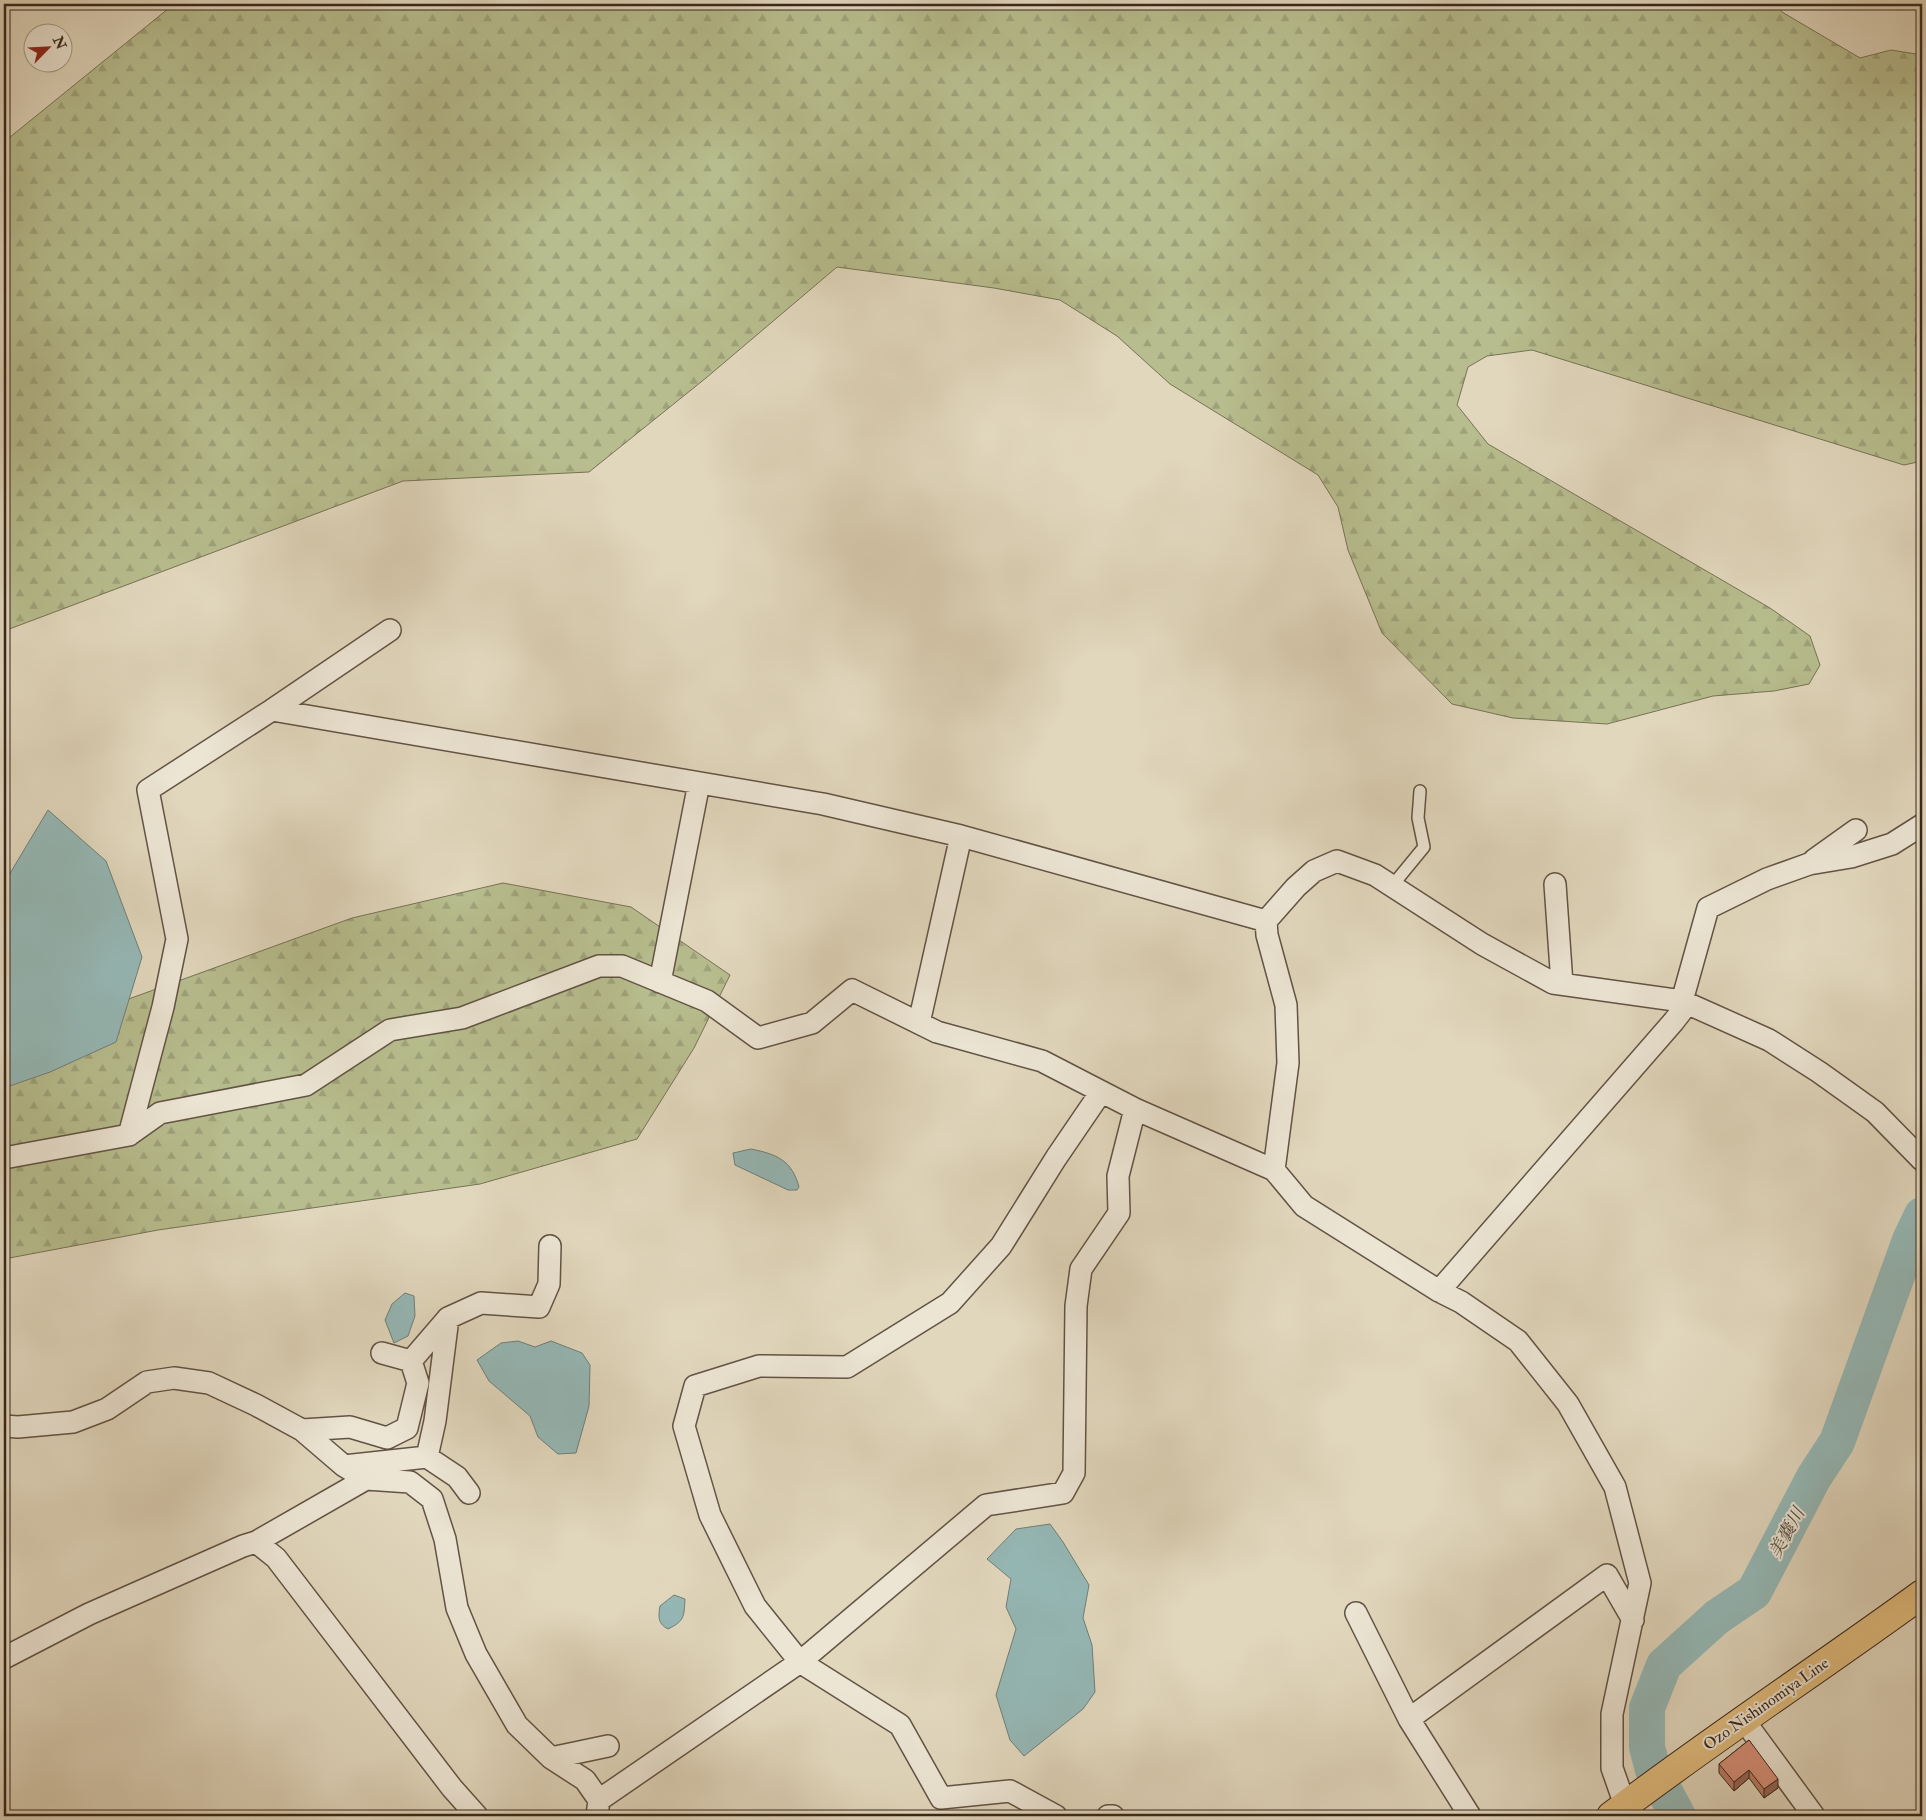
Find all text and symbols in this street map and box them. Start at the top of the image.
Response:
north arrow [22,22,72,72]
text: N [49,33,70,53]
water label: 美嚢川 [1764,1502,1811,1562]
street label: Ozo Nishinomiya Line [1699,1653,1833,1755]

